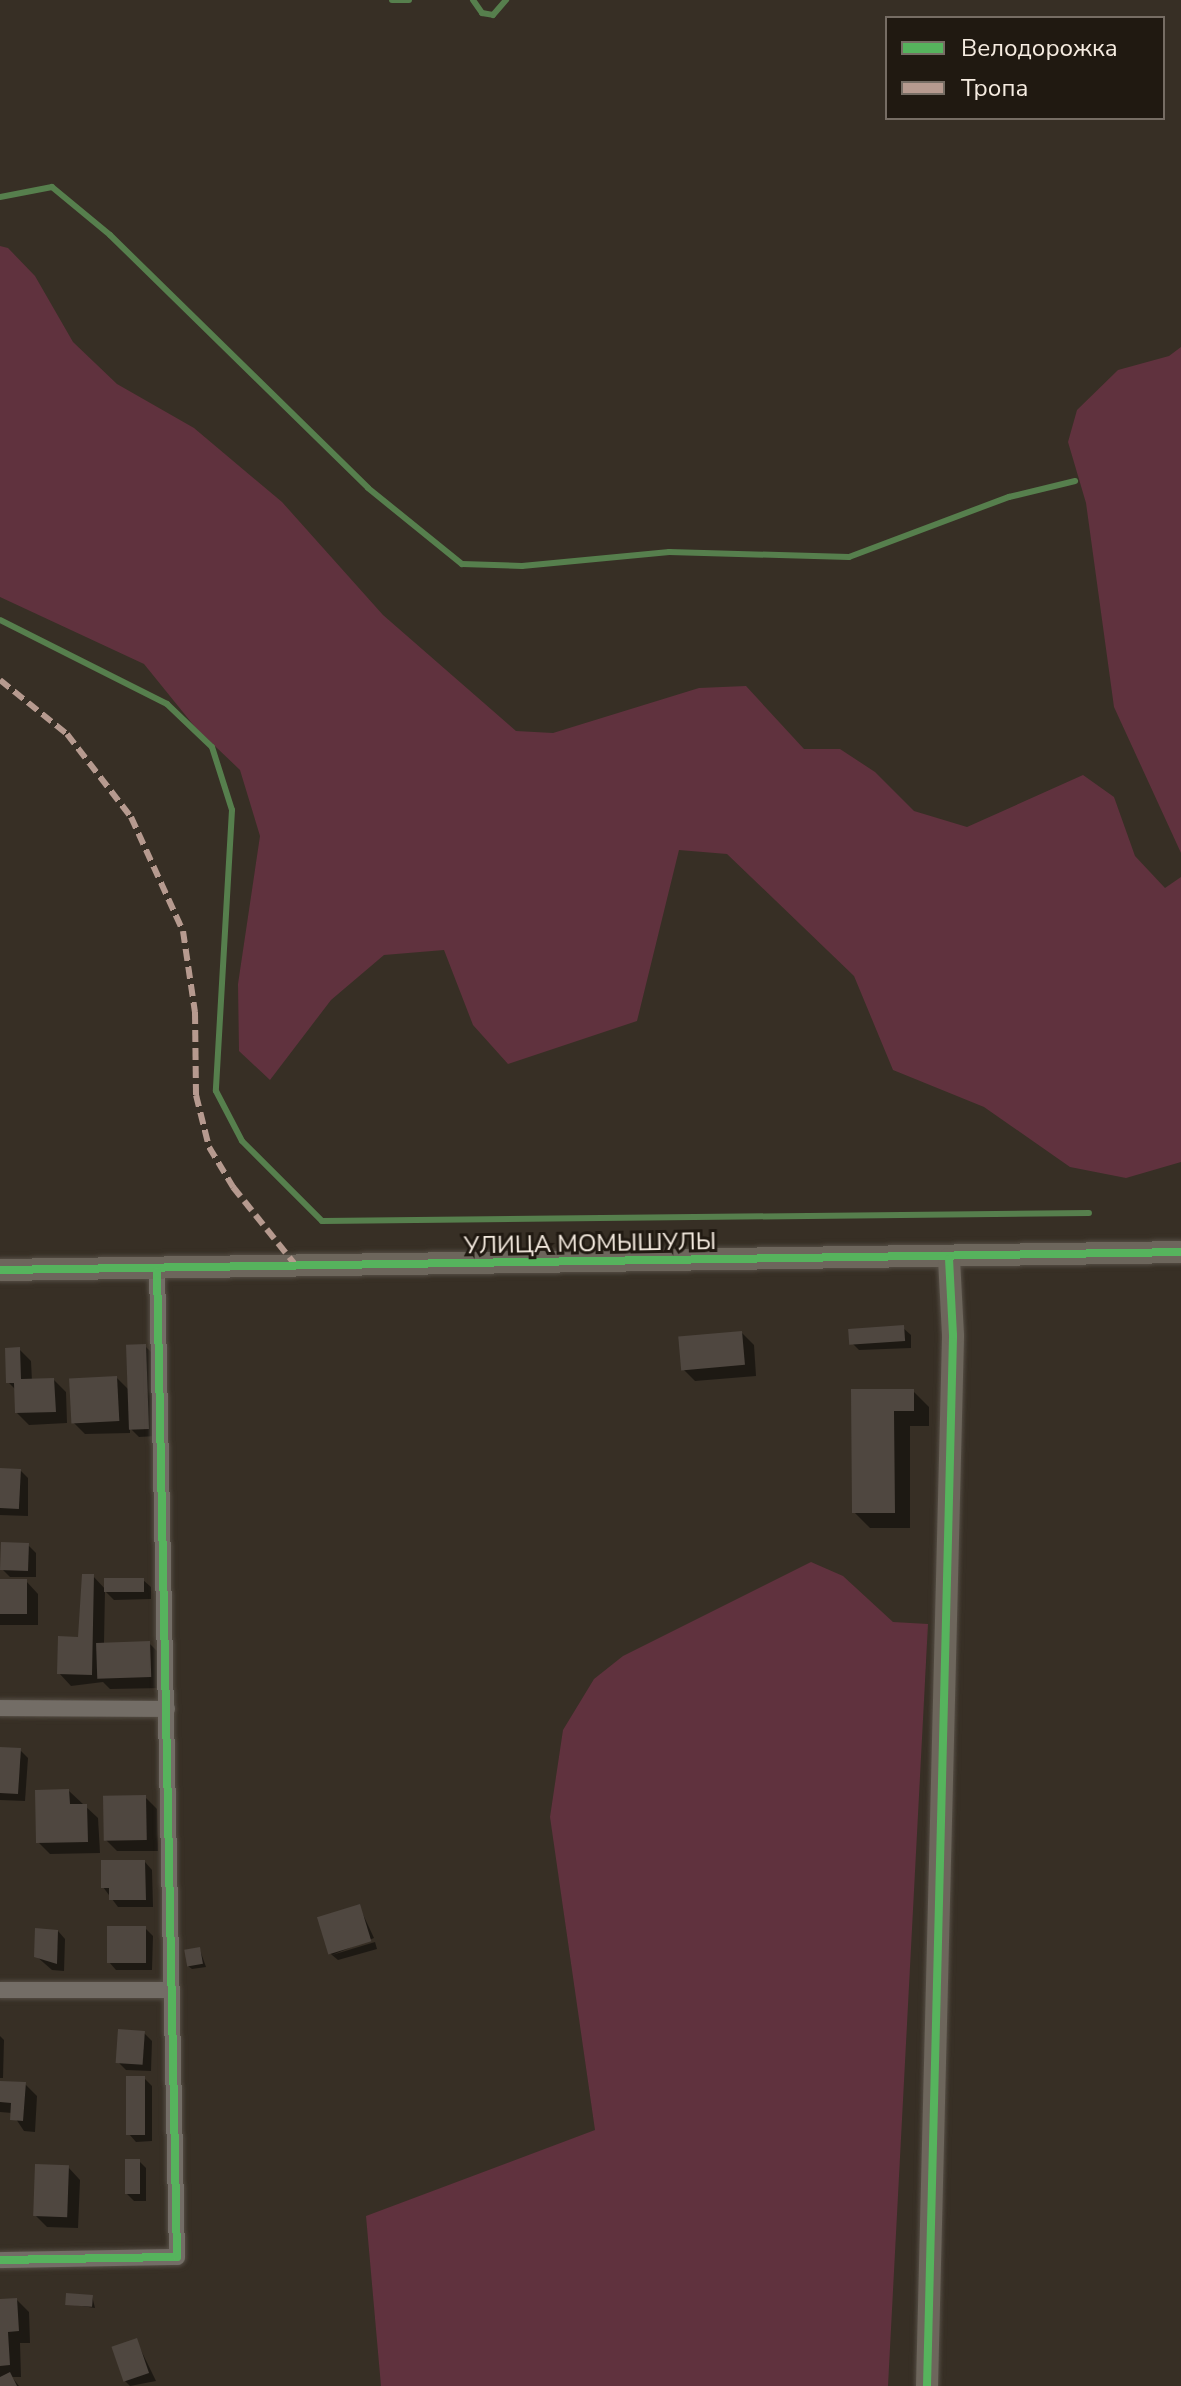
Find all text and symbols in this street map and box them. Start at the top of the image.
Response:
legend [885,16,1165,120]
text: Велодорожка [961,32,1118,64]
text: Тропа [961,72,1028,104]
street label: УЛИЦА МОМЫШУЛЫ [463,1227,717,1261]

